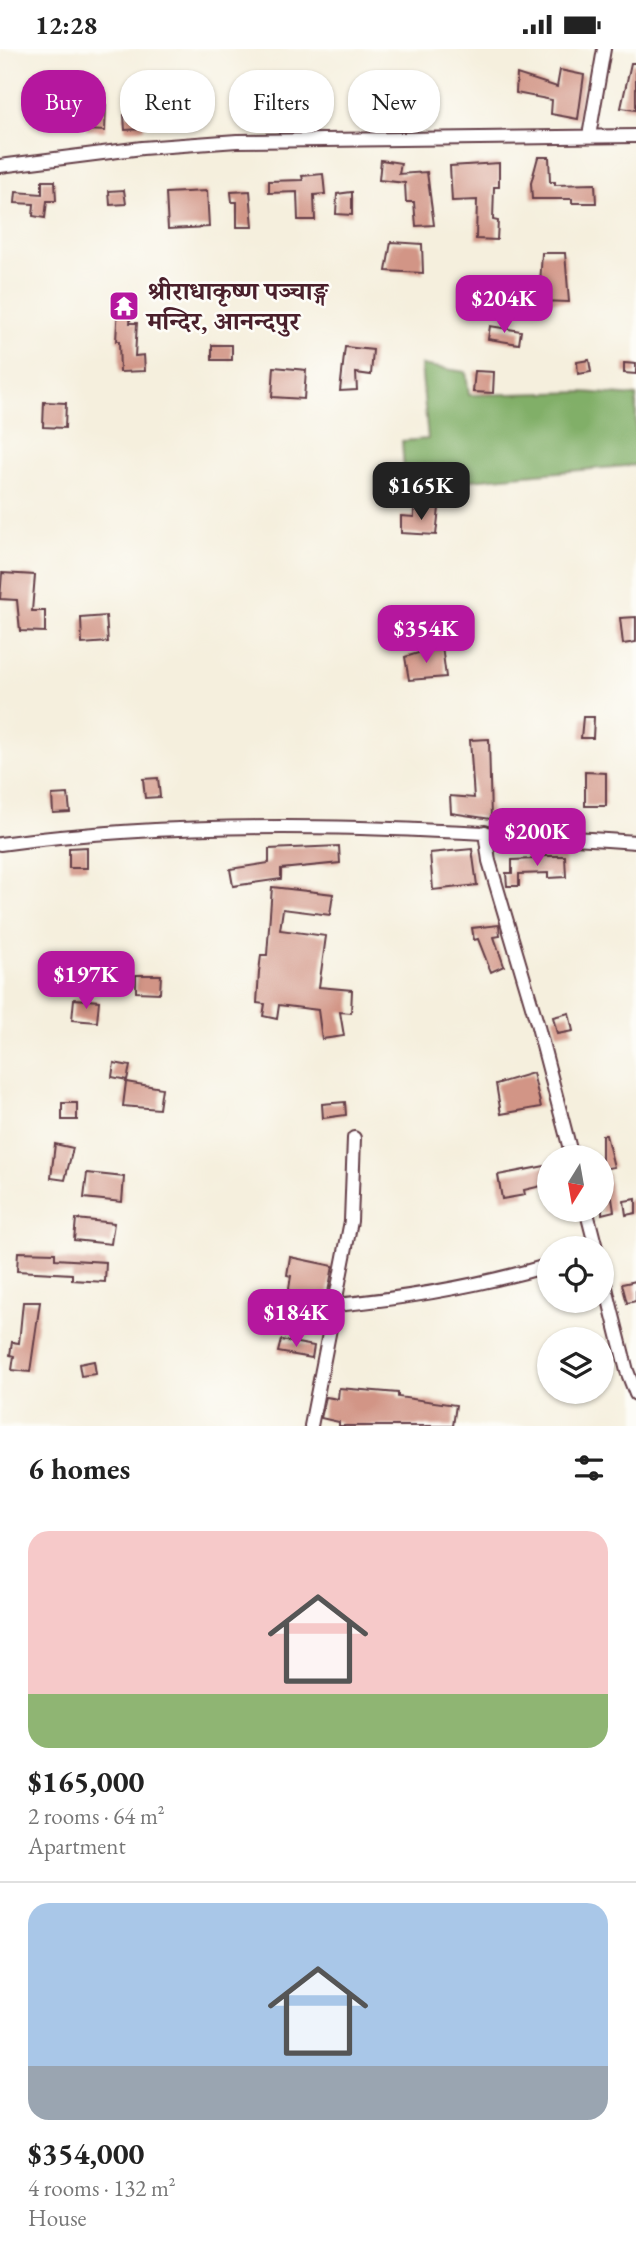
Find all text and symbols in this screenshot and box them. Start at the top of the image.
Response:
text: 12:28 [35,8,97,42]
chip: Buy [21,70,106,133]
chip: Rent [120,70,215,133]
chip: Filters [229,70,334,133]
chip: New [348,70,440,133]
place label: श्रीराधाकृष्ण पञ्चाङ्ग मन्दिर, आनन्दपुर [145,274,330,338]
pin: $204K [455,275,553,335]
text: $204K [472,283,536,313]
temple icon: श्रीराधाकृष्ण पञ्चाङ्ग मन्दिर, आनन्दपुर [107,289,141,323]
pin: $165K [372,463,470,522]
text: $165K [389,470,453,500]
pin: $354K [377,605,475,665]
text: $354K [394,613,458,643]
pin: $200K [488,809,586,868]
text: $200K [505,816,569,846]
pin: $197K [37,951,135,1011]
text: $197K [54,959,118,989]
north arrow [537,1145,614,1221]
map controls [537,1145,614,1404]
button: locate [537,1236,614,1313]
pin: $184K [247,1289,345,1349]
text: $184K [264,1297,328,1327]
button: layers [537,1327,614,1404]
text: 6 homes [28,1449,130,1488]
icon: filters [570,1449,608,1487]
icon: home [255,1576,381,1702]
text: $165,000 [28,1762,144,1801]
text: 2 rooms · 64 m² [28,1801,165,1831]
text: Apartment [28,1831,126,1861]
icon: home [255,1948,381,2074]
text: $354,000 [28,2134,144,2173]
text: 4 rooms · 132 m² [28,2173,176,2203]
text: House [28,2203,87,2233]

